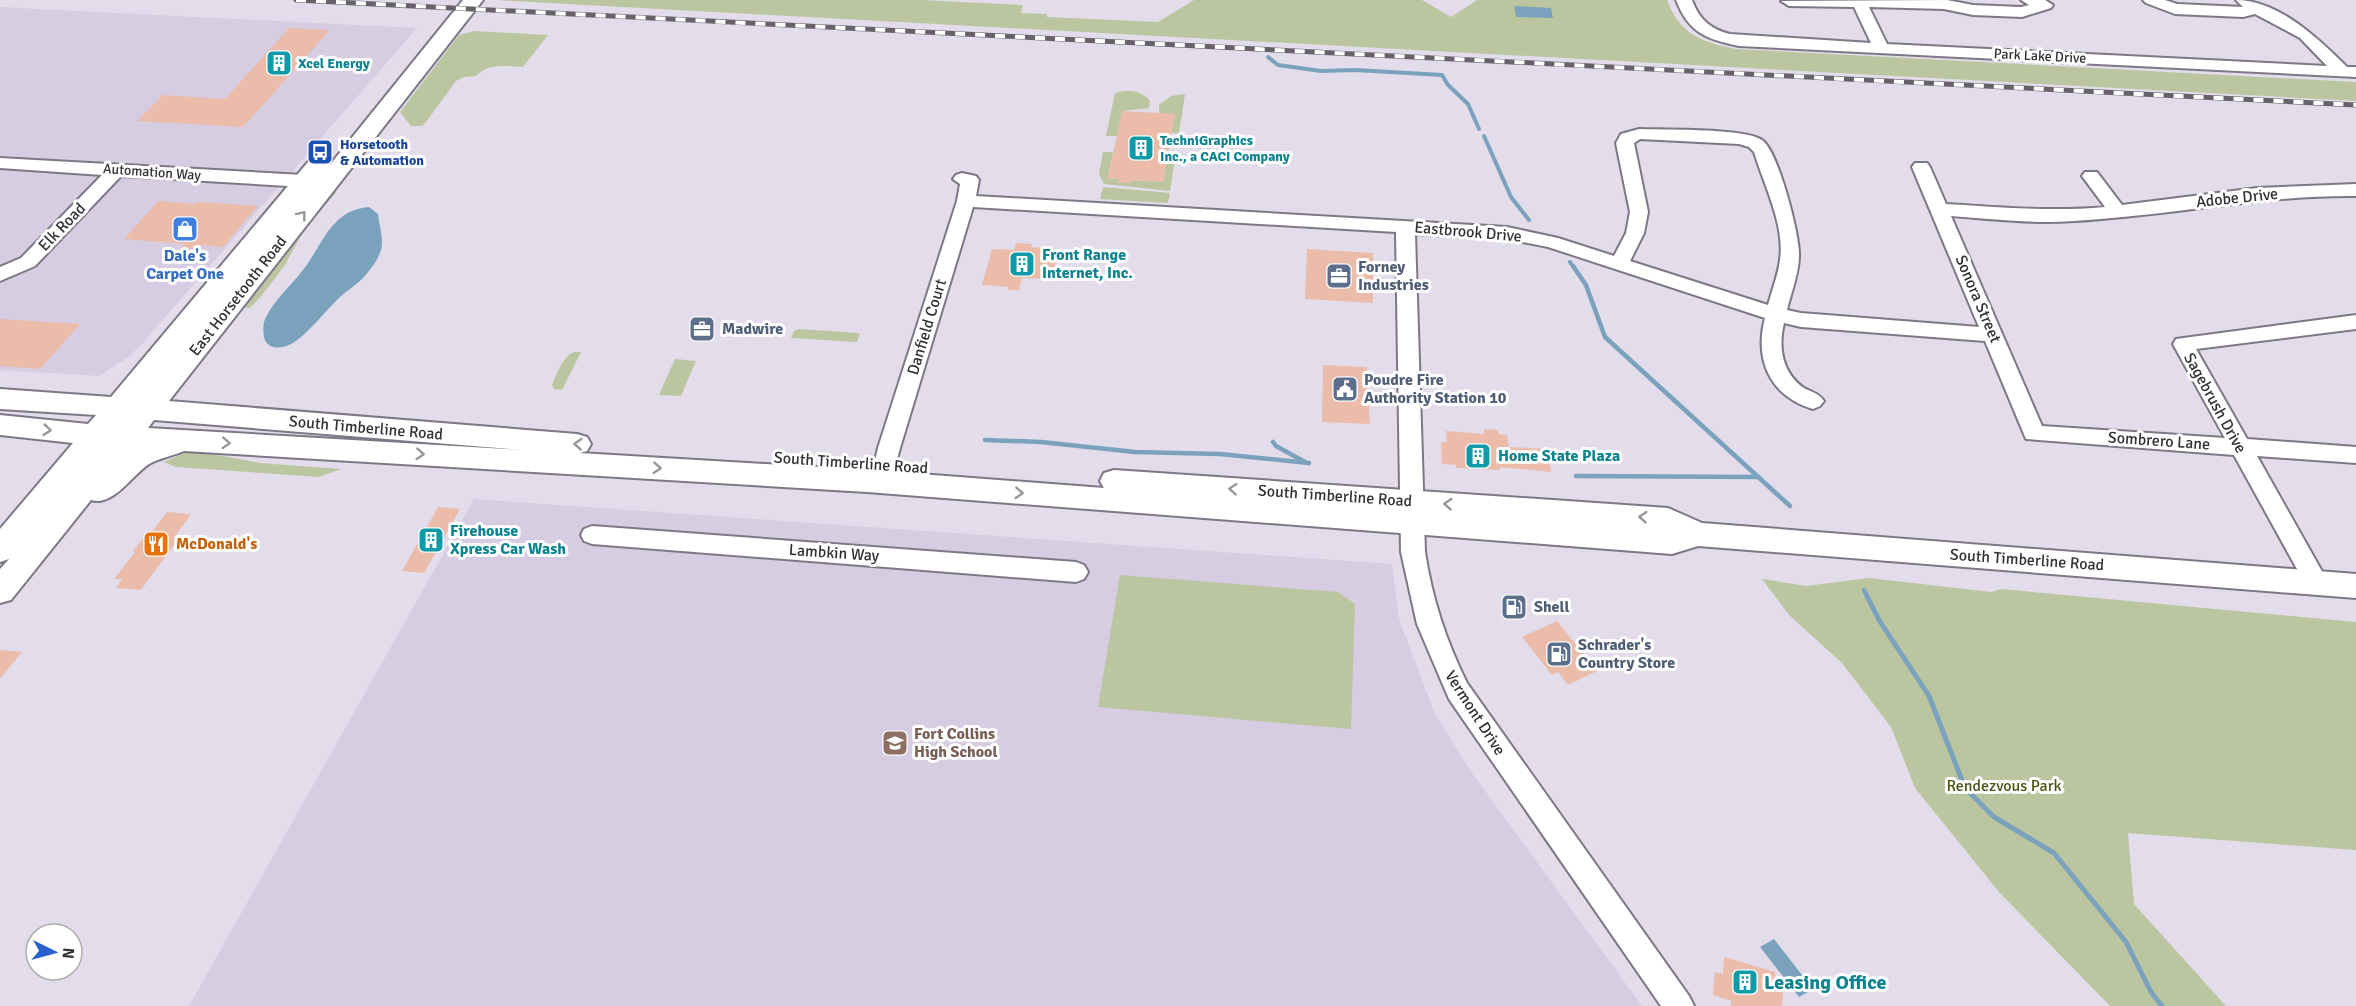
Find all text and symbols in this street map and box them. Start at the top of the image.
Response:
street label: Park Lake Drive [1993,45,2087,67]
building icon: Xcel Energy [264,48,294,78]
place label: Xcel Energy [298,55,370,72]
place label: TechniGraphics Inc., a CACI Company [1160,132,1290,165]
building icon: TechniGraphics Inc., a CACI Company [1126,133,1156,163]
place label: Horsetooth & Automation [340,136,424,169]
bus stop icon: Horsetooth & Automation [305,137,335,167]
street label: Automation Way [103,160,202,184]
street label: Adobe Drive [2195,184,2279,212]
street label: Elk Road [34,199,90,255]
one-way arrow [295,211,306,222]
shop icon: Dale's Carpet One [170,214,200,244]
street label: Eastbrook Drive [1414,217,1522,247]
street label: East Horsetooth Road [185,232,291,360]
place label: Front Range Internet, Inc. [1042,245,1133,283]
place label: Dale's Carpet One [146,246,224,284]
building icon: Front Range Internet, Inc. [1007,249,1037,279]
street label: Sonora Street [1951,252,2006,346]
place label: Forney Industries [1358,257,1429,295]
office icon: Forney Industries [1324,261,1354,291]
street label: Danfield Court [903,276,951,377]
office icon: Madwire [687,314,717,344]
place label: Madwire [722,319,783,339]
street label: Sagebrush Drive [2179,349,2251,457]
place label: Poudre Fire Authority Station 10 [1364,370,1507,408]
public building icon: Poudre Fire Authority Station 10 [1330,374,1360,404]
street label: South Timberline Road [288,411,444,445]
one-way arrow [43,423,52,436]
street label: Sombrero Lane [2107,427,2211,455]
one-way arrow [221,436,230,449]
one-way arrow [573,437,582,450]
building icon: Home State Plaza [1463,441,1493,471]
place label: Home State Plaza [1498,446,1620,466]
one-way arrow [416,447,425,460]
street label: South Timberline Road [773,448,929,478]
one-way arrow [652,462,661,475]
street label: South Timberline Road [1257,481,1413,511]
one-way arrow [1228,483,1238,496]
one-way arrow [1014,486,1024,499]
one-way arrow [1444,498,1453,511]
one-way arrow [1638,511,1647,524]
place label: Firehouse Xpress Car Wash [450,521,566,559]
building icon: Firehouse Xpress Car Wash [416,525,446,555]
restaurant icon: McDonald's [141,529,171,559]
place label: McDonald's [176,534,257,554]
street label: Lambkin Way [788,540,880,566]
street label: South Timberline Road [1949,545,2105,575]
fuel station icon: Shell [1499,592,1529,622]
place label: Shell [1534,597,1569,617]
place label: Schrader's Country Store [1578,635,1675,673]
fuel station icon: Schrader's Country Store [1544,639,1574,669]
street label: Vermont Drive [1440,667,1510,759]
place label: Fort Collins High School [914,724,997,762]
school or university icon: Fort Collins High School [880,728,910,758]
park label: Rendezvous Park [1946,776,2062,796]
north arrow [24,922,84,982]
text: N [57,947,78,960]
building icon: Leasing Office [1730,967,1760,997]
place label: Leasing Office [1764,970,1887,995]

